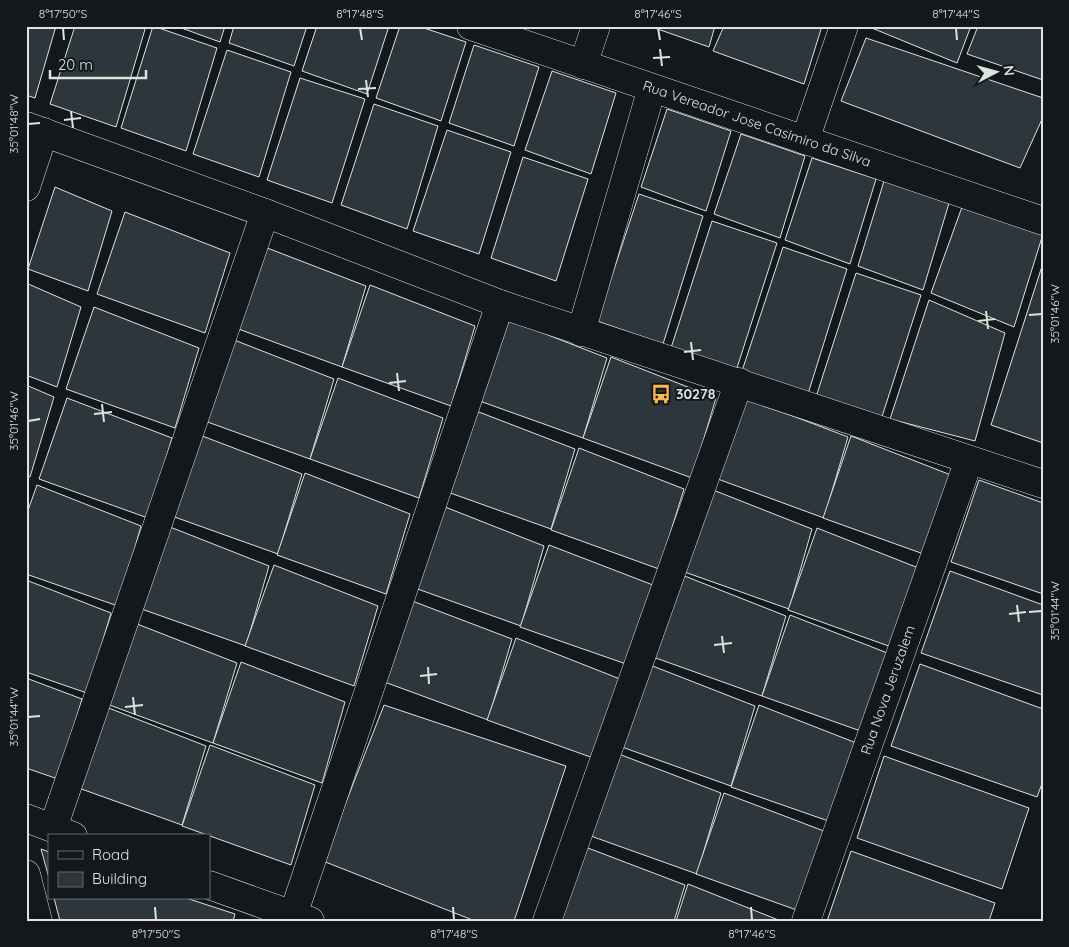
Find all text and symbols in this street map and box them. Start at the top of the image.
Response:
text: 8°17'50"S [39,6,87,21]
text: 8°17'48"S [336,6,384,21]
text: 8°17'46"S [634,6,682,21]
text: 8°17'44"S [932,6,980,21]
scale bar [50,48,146,80]
north arrow [972,48,1022,98]
text: 20 m [58,55,93,74]
text: N [999,65,1018,77]
street label: Rua Vereador Jose Casimiro da Silva [640,76,873,171]
text: 35°01'48"W [6,94,21,154]
text: 35°01'46"W [1047,284,1062,344]
bus stop icon: 30278 [650,383,672,405]
place label: 30278 [676,385,716,403]
text: 35°01'46"W [6,391,21,451]
text: 35°01'44"W [1047,581,1062,641]
street label: Rua Nova Jeruzalem [856,623,919,757]
text: 35°01'44"W [6,687,21,747]
legend [48,834,210,900]
text: Road [92,845,129,864]
text: Building [92,869,147,888]
text: 8°17'50"S [132,926,180,941]
text: 8°17'48"S [430,926,478,941]
text: 8°17'46"S [728,926,776,941]

